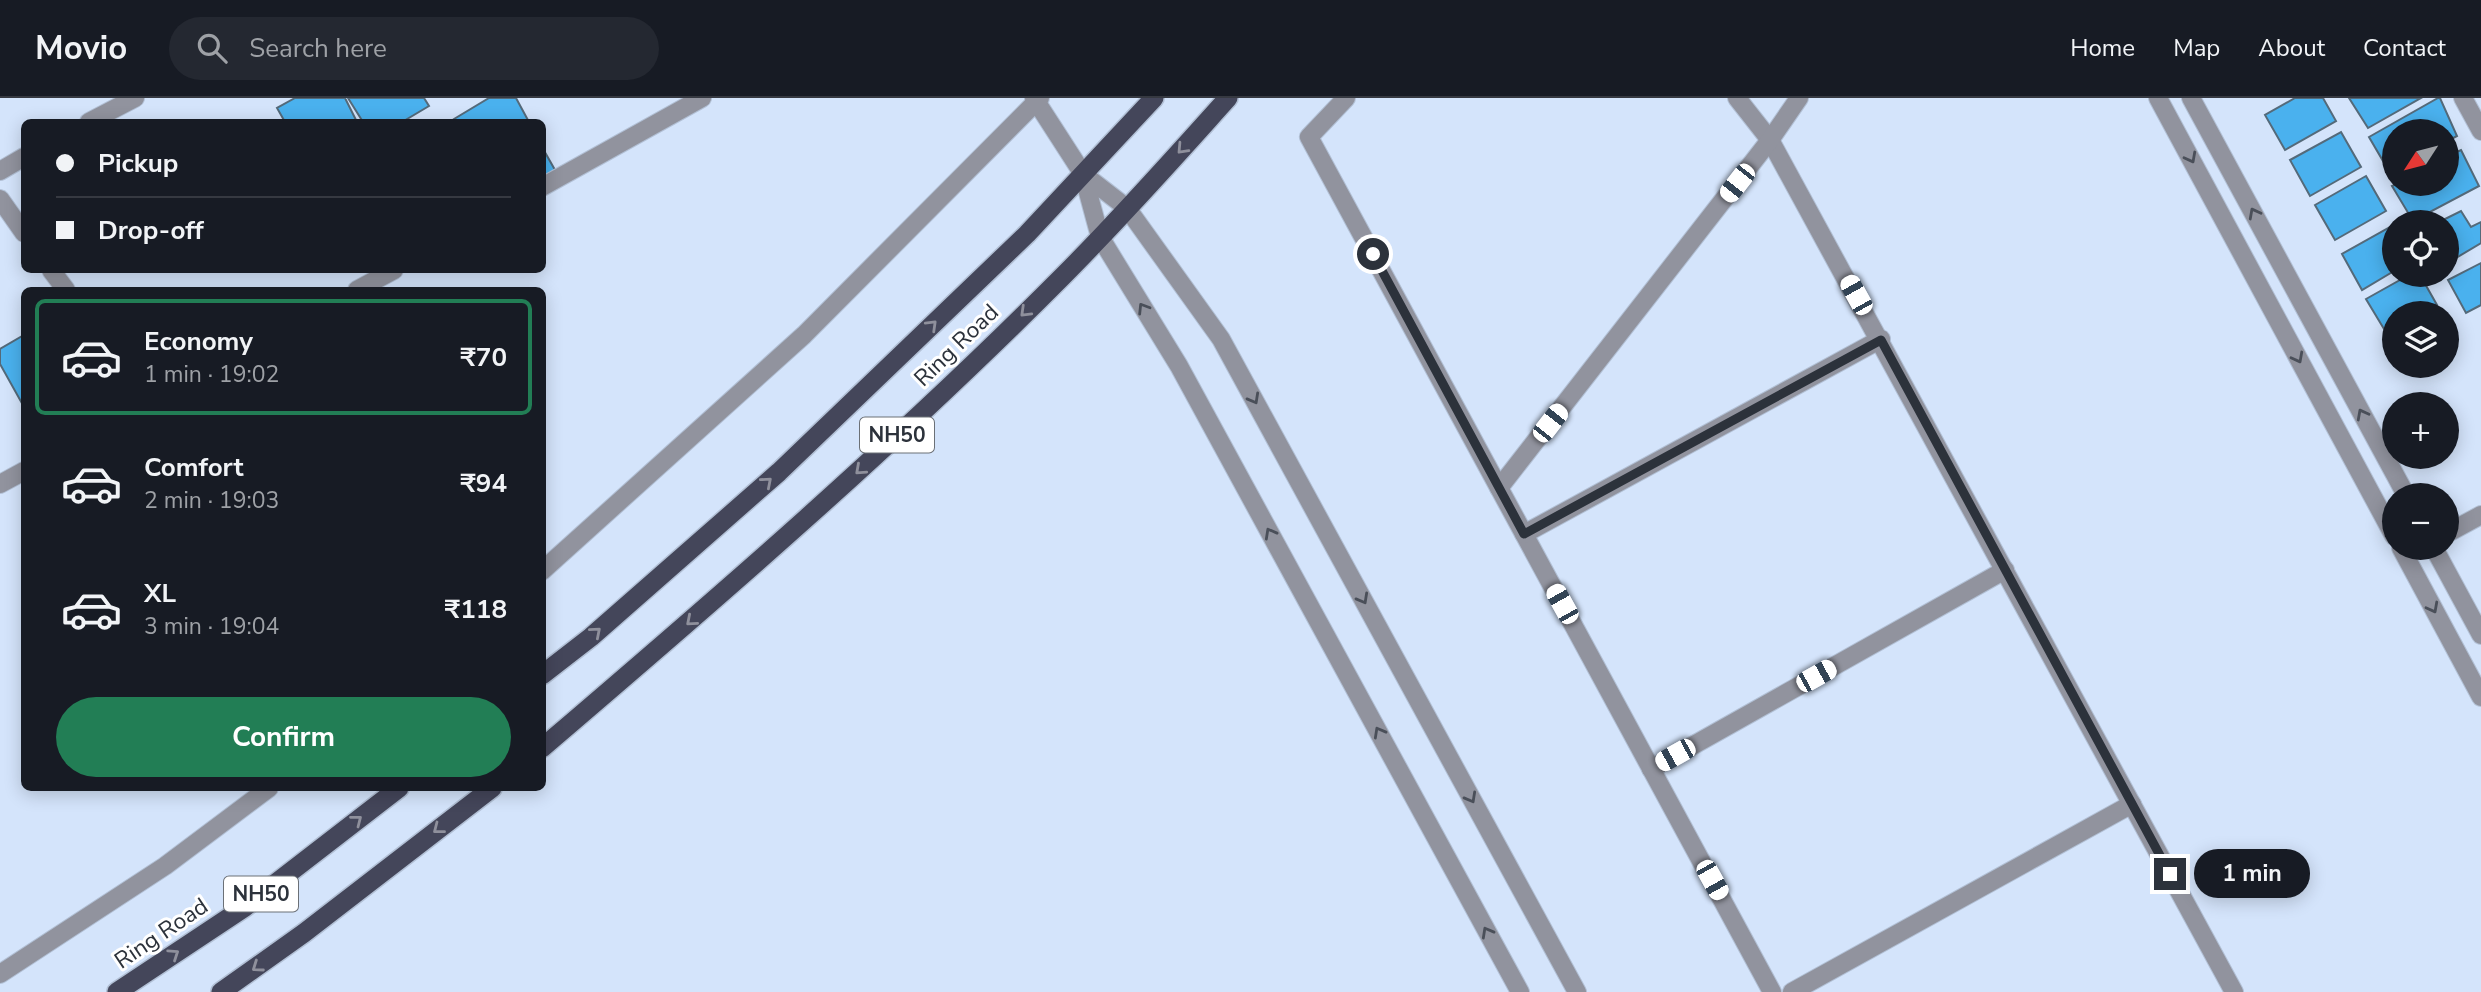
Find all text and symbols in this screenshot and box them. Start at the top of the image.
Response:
search box [169,17,659,80]
text: Movio [35,26,127,71]
icon: search [193,29,231,67]
text: Search here [249,31,387,66]
text: Home [2070,32,2135,64]
text: Map [2173,32,2220,64]
text: About [2258,32,2325,64]
text: Contact [2363,32,2446,64]
north arrow [2382,119,2459,196]
map controls [2382,119,2459,560]
one-way arrow [1178,140,1191,153]
text: Pickup [98,146,178,181]
one-way arrow [2182,151,2196,163]
car [1716,160,1759,206]
one-way arrow [2248,208,2262,221]
button: locate [2382,210,2459,287]
text: Drop-off [98,213,204,248]
route start [1357,238,1389,270]
car [1837,272,1876,318]
street label: Ring Road [907,297,1005,394]
button: layers [2382,301,2459,378]
one-way arrow [1139,303,1152,316]
one-way arrow [1020,304,1033,317]
one-way arrow [923,321,936,334]
text: Economy [144,324,253,359]
icon: car [60,326,123,389]
text: ₹70 [460,340,507,375]
one-way arrow [2290,351,2304,364]
text: 1 min · 19:02 [144,359,279,390]
one-way arrow [1246,392,1259,404]
button: + [2382,392,2459,469]
car [1529,400,1572,446]
one-way arrow [2357,408,2370,421]
road number: NH50 [860,418,934,452]
text: Comfort [144,450,244,485]
icon: car [60,452,123,515]
one-way arrow [855,461,868,474]
text: ₹94 [460,466,507,501]
one-way arrow [759,478,772,491]
button: − [2382,483,2459,560]
text: 2 min · 19:03 [144,485,279,516]
one-way arrow [1265,527,1278,540]
text: XL [144,576,176,611]
icon: car [60,578,123,641]
car [1543,581,1582,627]
one-way arrow [1355,591,1368,604]
text: ₹118 [445,592,507,627]
one-way arrow [2425,601,2438,613]
text: 3 min · 19:04 [144,611,279,642]
one-way arrow [686,613,699,625]
one-way arrow [587,628,600,640]
car [1793,657,1840,695]
button: Confirm [56,697,511,777]
one-way arrow [1373,727,1387,740]
car [1652,736,1699,774]
one-way arrow [1463,791,1477,804]
one-way arrow [350,815,362,828]
one-way arrow [434,821,446,834]
callout: 1 min [2194,850,2310,898]
car [1693,857,1732,903]
route end [2154,858,2186,890]
text: 1 min [2222,858,2282,889]
road number: NH50 [224,876,298,912]
street label: Ring Road [108,891,214,976]
one-way arrow [1482,927,1495,939]
one-way arrow [166,950,179,962]
one-way arrow [252,958,265,971]

